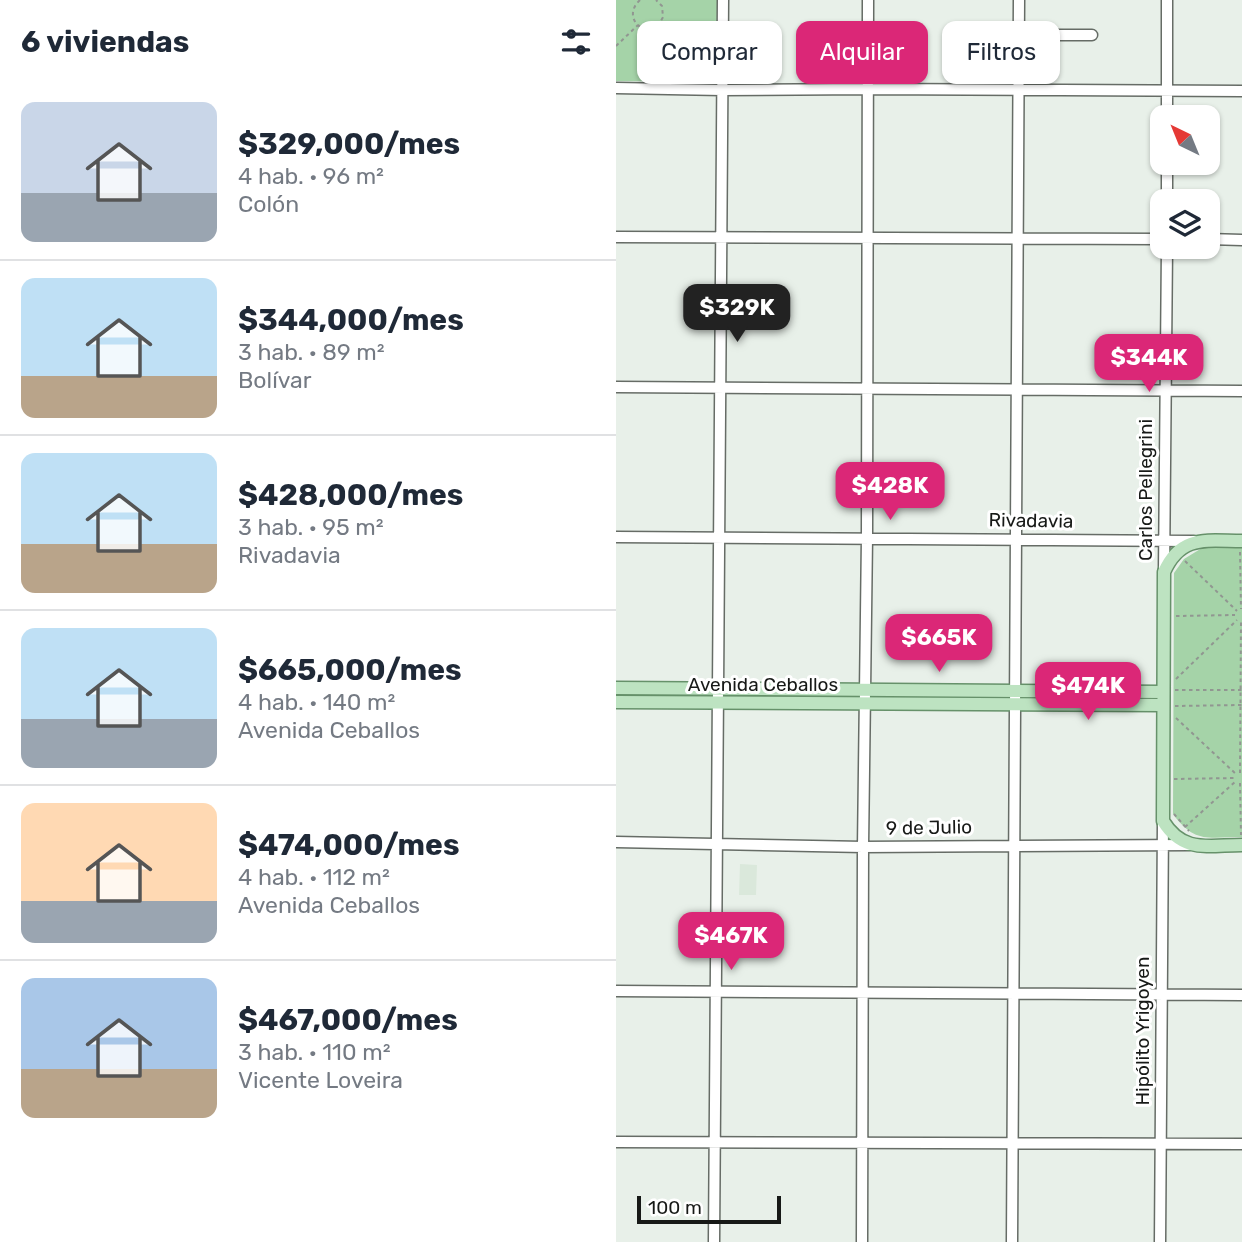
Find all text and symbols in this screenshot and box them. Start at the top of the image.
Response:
chip: Comprar [637,21,782,84]
chip: Alquilar [796,21,928,84]
chip: Filtros [942,21,1060,84]
icon: filters [557,23,595,61]
text: 6 viviendas [21,24,189,60]
north arrow [1150,105,1220,175]
map controls [1150,105,1220,259]
text: $329,000/mes [238,126,460,162]
icon: home [77,130,161,214]
text: 4 hab. · 96 m² [238,162,384,190]
button: layers [1150,189,1220,259]
text: Colón [238,190,299,218]
pin: $329K [688,284,786,344]
text: $329K [699,293,775,321]
text: $344,000/mes [238,302,464,338]
icon: home [77,306,161,390]
pin: $344K [1100,334,1198,394]
text: 3 hab. · 89 m² [238,338,384,366]
text: $344K [1110,343,1188,371]
text: Bolívar [238,366,311,394]
street label: Carlos Pellegrini [1134,419,1157,561]
pin: $428K [841,462,939,522]
text: $428K [852,471,928,499]
text: $428,000/mes [238,477,463,513]
icon: home [77,481,161,565]
street label: Rivadavia [988,508,1074,533]
text: 3 hab. · 95 m² [238,513,384,541]
text: Rivadavia [238,541,341,569]
pin: $665K [890,614,988,674]
text: $665K [901,623,977,651]
text: $665,000/mes [238,652,462,688]
icon: home [77,656,161,740]
pin: $474K [1039,662,1137,722]
text: $474K [1051,671,1125,699]
street label: Avenida Ceballos [688,673,838,696]
text: 4 hab. · 140 m² [238,688,395,716]
text: Avenida Ceballos [238,716,420,744]
street label: 9 de Julio [886,815,972,840]
text: $474,000/mes [238,827,460,863]
icon: home [77,831,161,915]
text: 4 hab. · 112 m² [238,863,390,891]
text: Avenida Ceballos [238,891,420,919]
pin: $467K [682,912,780,972]
text: $467K [694,921,768,949]
street label: Hipólito Yrigoyen [1131,956,1154,1106]
text: $467,000/mes [238,1002,458,1038]
icon: home [77,1006,161,1090]
text: 3 hab. · 110 m² [238,1038,391,1066]
text: Vicente Loveira [238,1066,403,1094]
scale bar [637,1193,780,1225]
text: 100 m [648,1196,702,1219]

